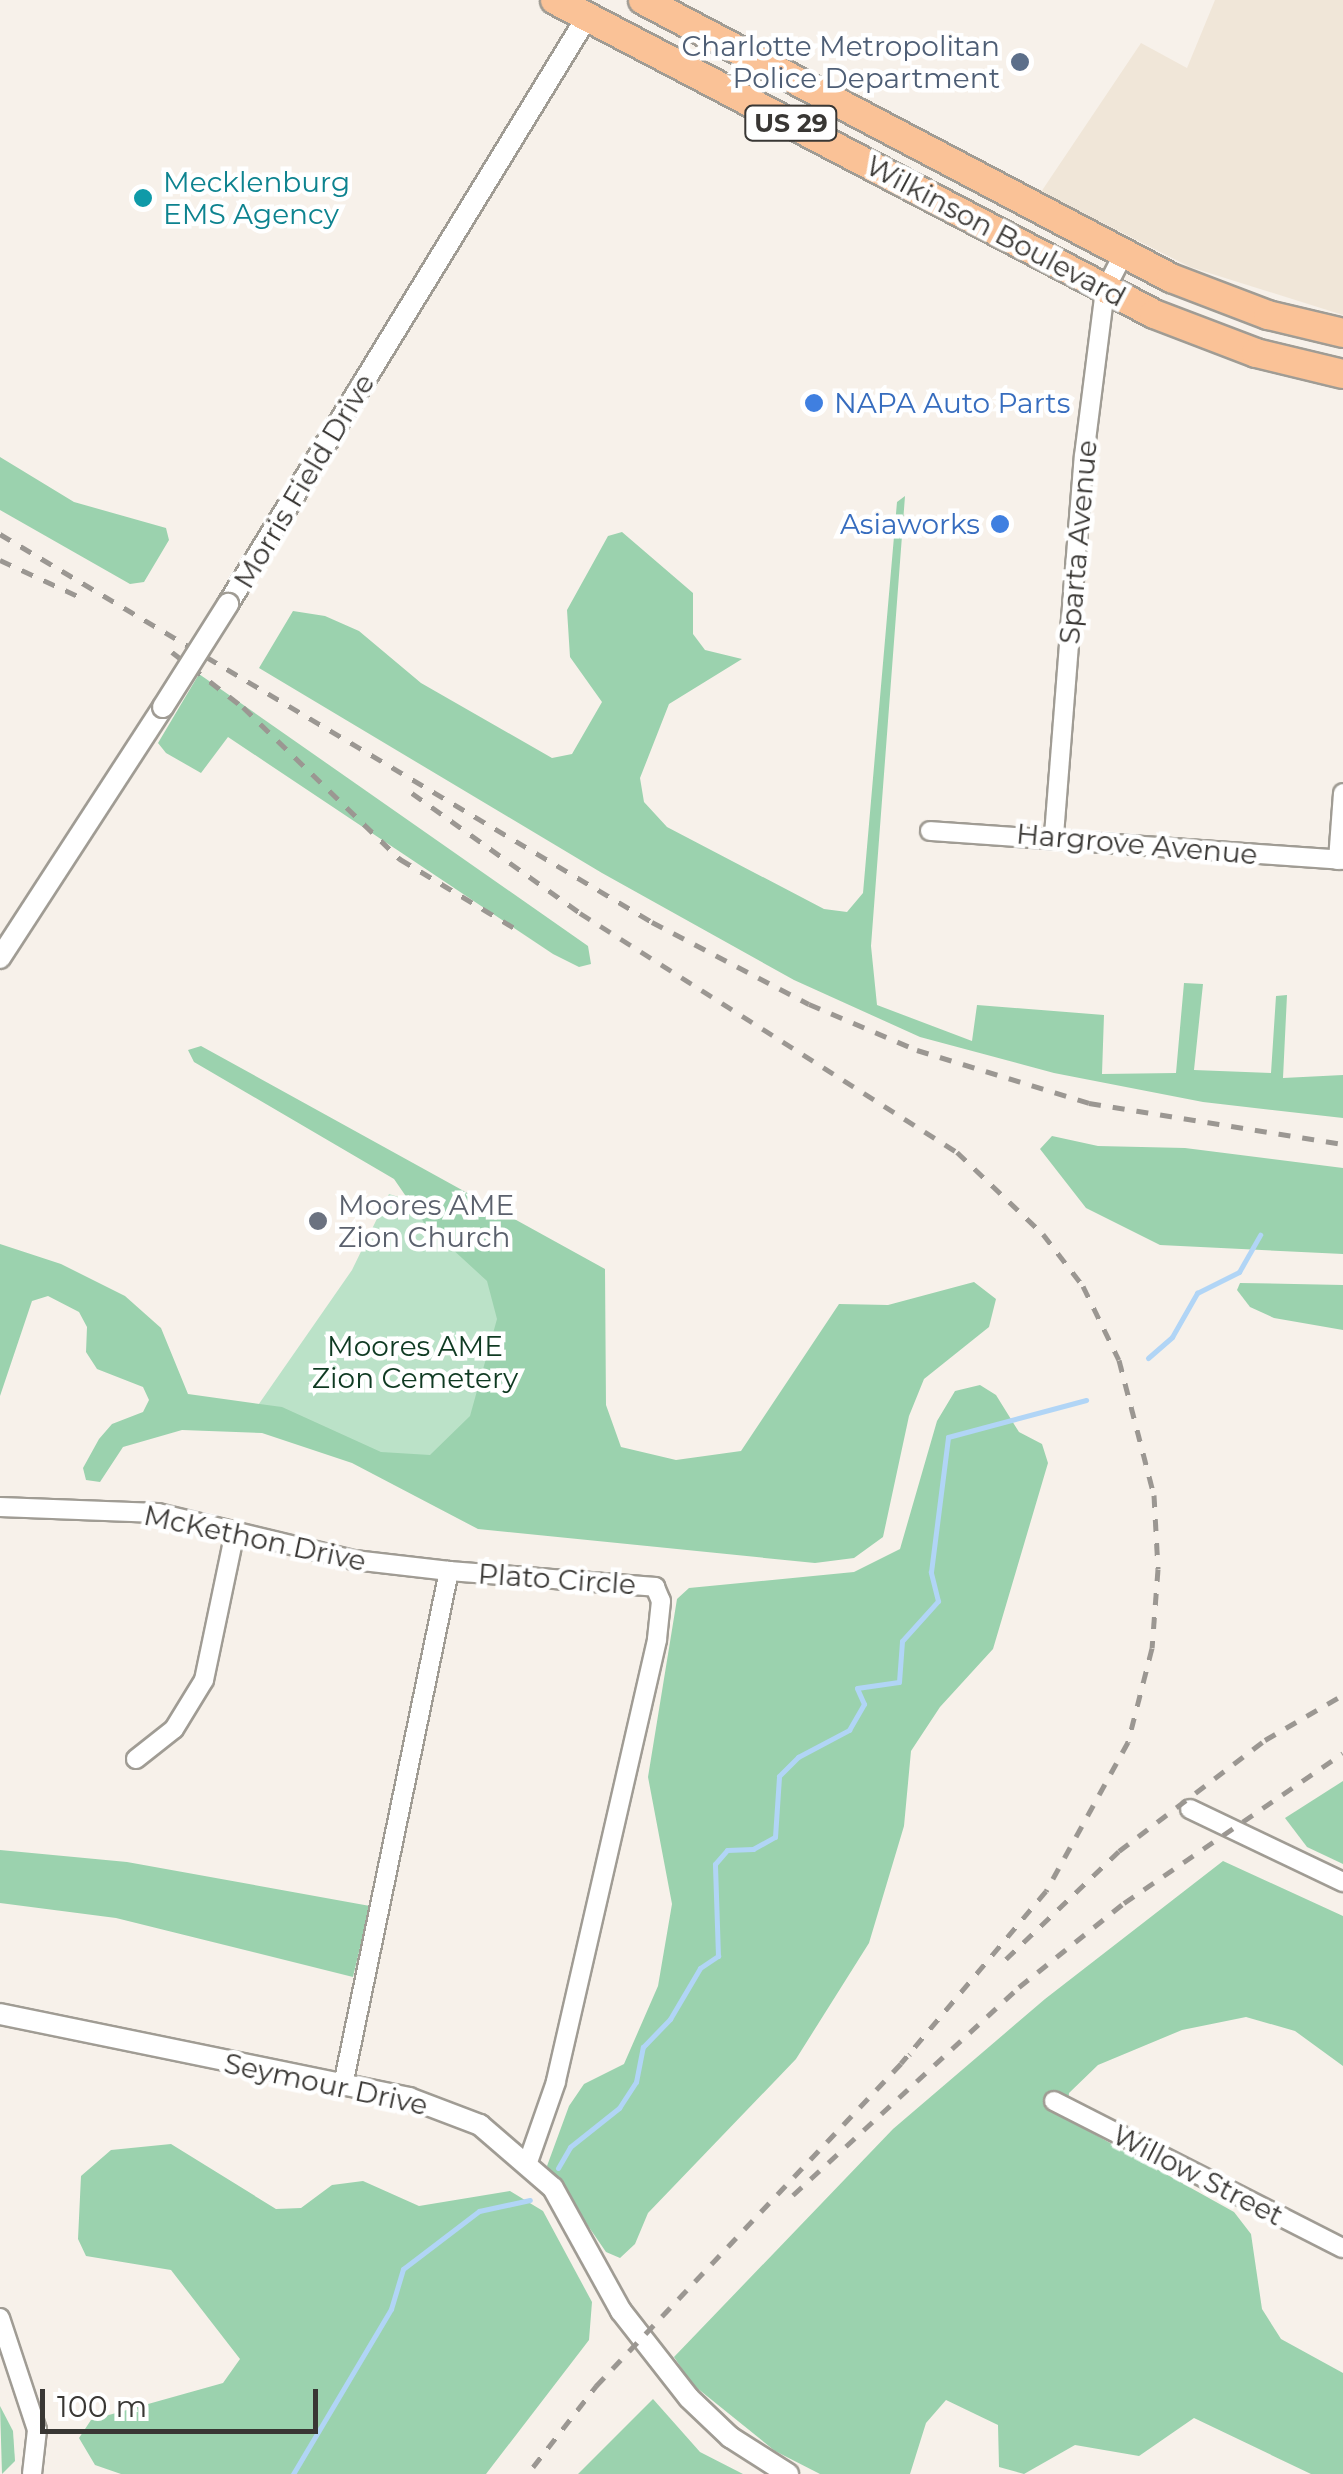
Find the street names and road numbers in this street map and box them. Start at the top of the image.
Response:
road number: US 29 [744,103,838,143]
street label: Wilkinson Boulevard [861,148,1131,314]
street label: Morris Field Drive [227,368,381,594]
street label: Sparta Avenue [1052,439,1104,645]
street label: Hargrove Avenue [1015,817,1259,871]
street label: McKethon Drive [141,1498,369,1578]
street label: Plato Circle [477,1557,637,1601]
street label: Seymour Drive [221,2046,431,2122]
street label: Willow Street [1107,2118,1289,2232]

